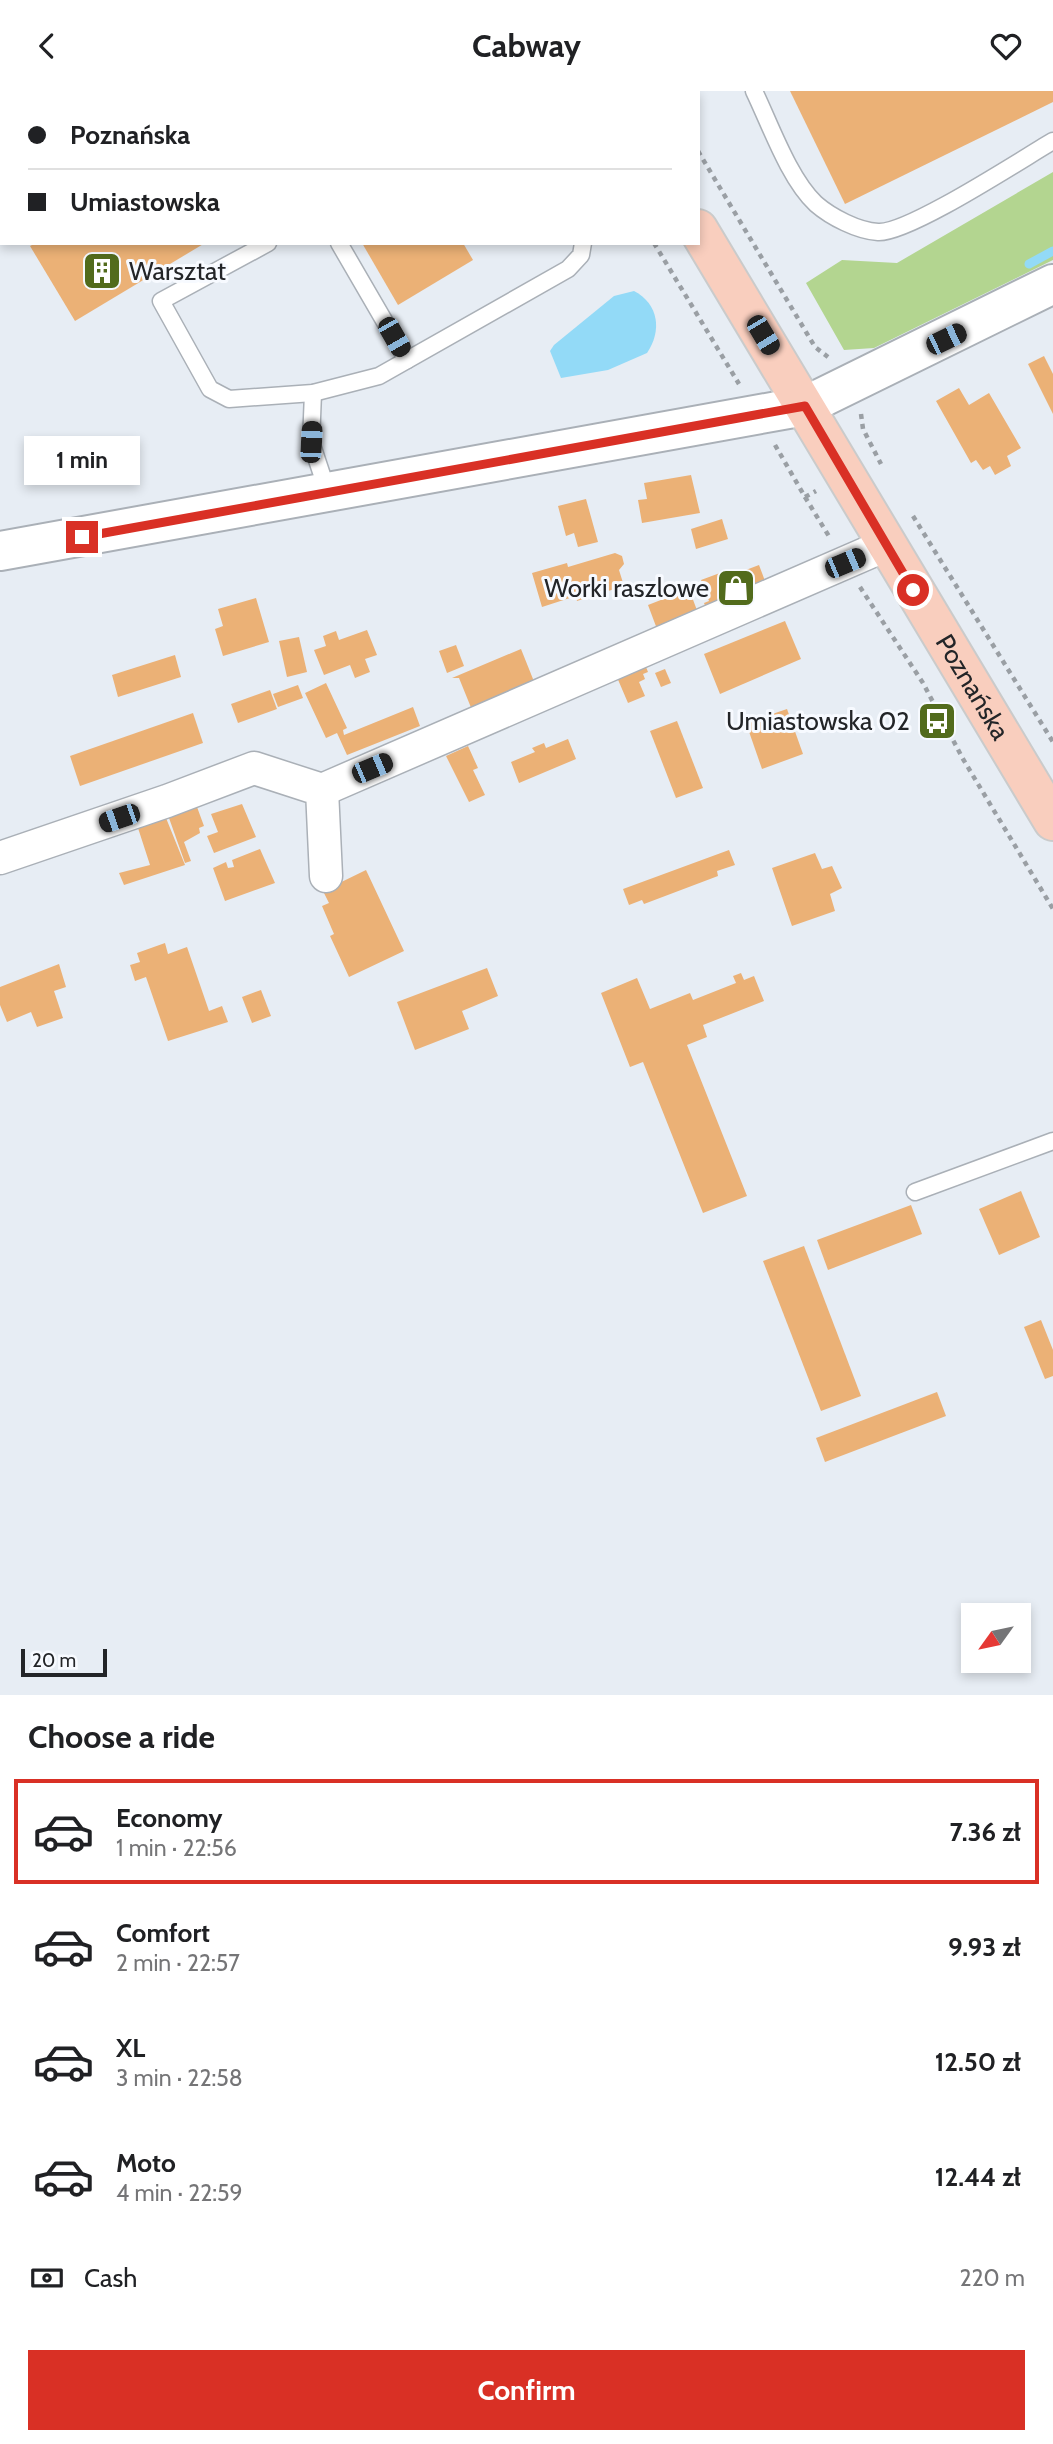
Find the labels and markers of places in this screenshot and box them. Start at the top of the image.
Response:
building icon: Warsztat [81,250,123,292]
place label: Warsztat [129,255,226,287]
shop icon: Worki raszlowe [715,567,757,609]
place label: Worki raszlowe [544,572,709,604]
bus stop icon: Umiastowska 02 [916,700,958,742]
place label: Umiastowska 02 [726,705,910,737]

